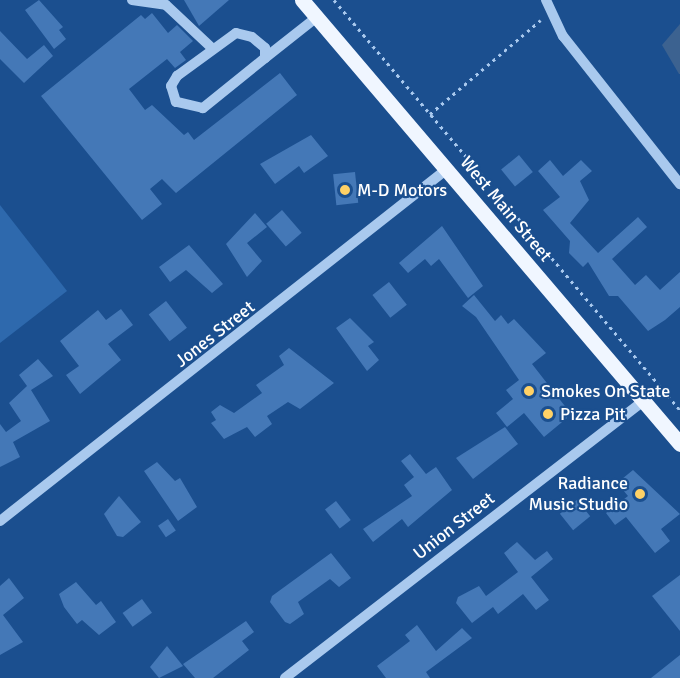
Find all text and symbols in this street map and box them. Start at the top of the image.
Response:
street label: West Main Street [456,152,556,266]
place label: M-D Motors [357,179,447,201]
marker: M-D Motors [338,183,352,197]
street label: Jones Street [171,296,259,372]
place label: Smokes On State [541,380,670,402]
marker: Smokes On State [522,384,536,398]
place label: Pizza Pit [560,403,626,425]
marker: Pizza Pit [541,407,555,421]
place label: Radiance Music Studio [529,473,628,516]
marker: Radiance Music Studio [633,487,647,501]
street label: Union Street [409,488,499,564]

